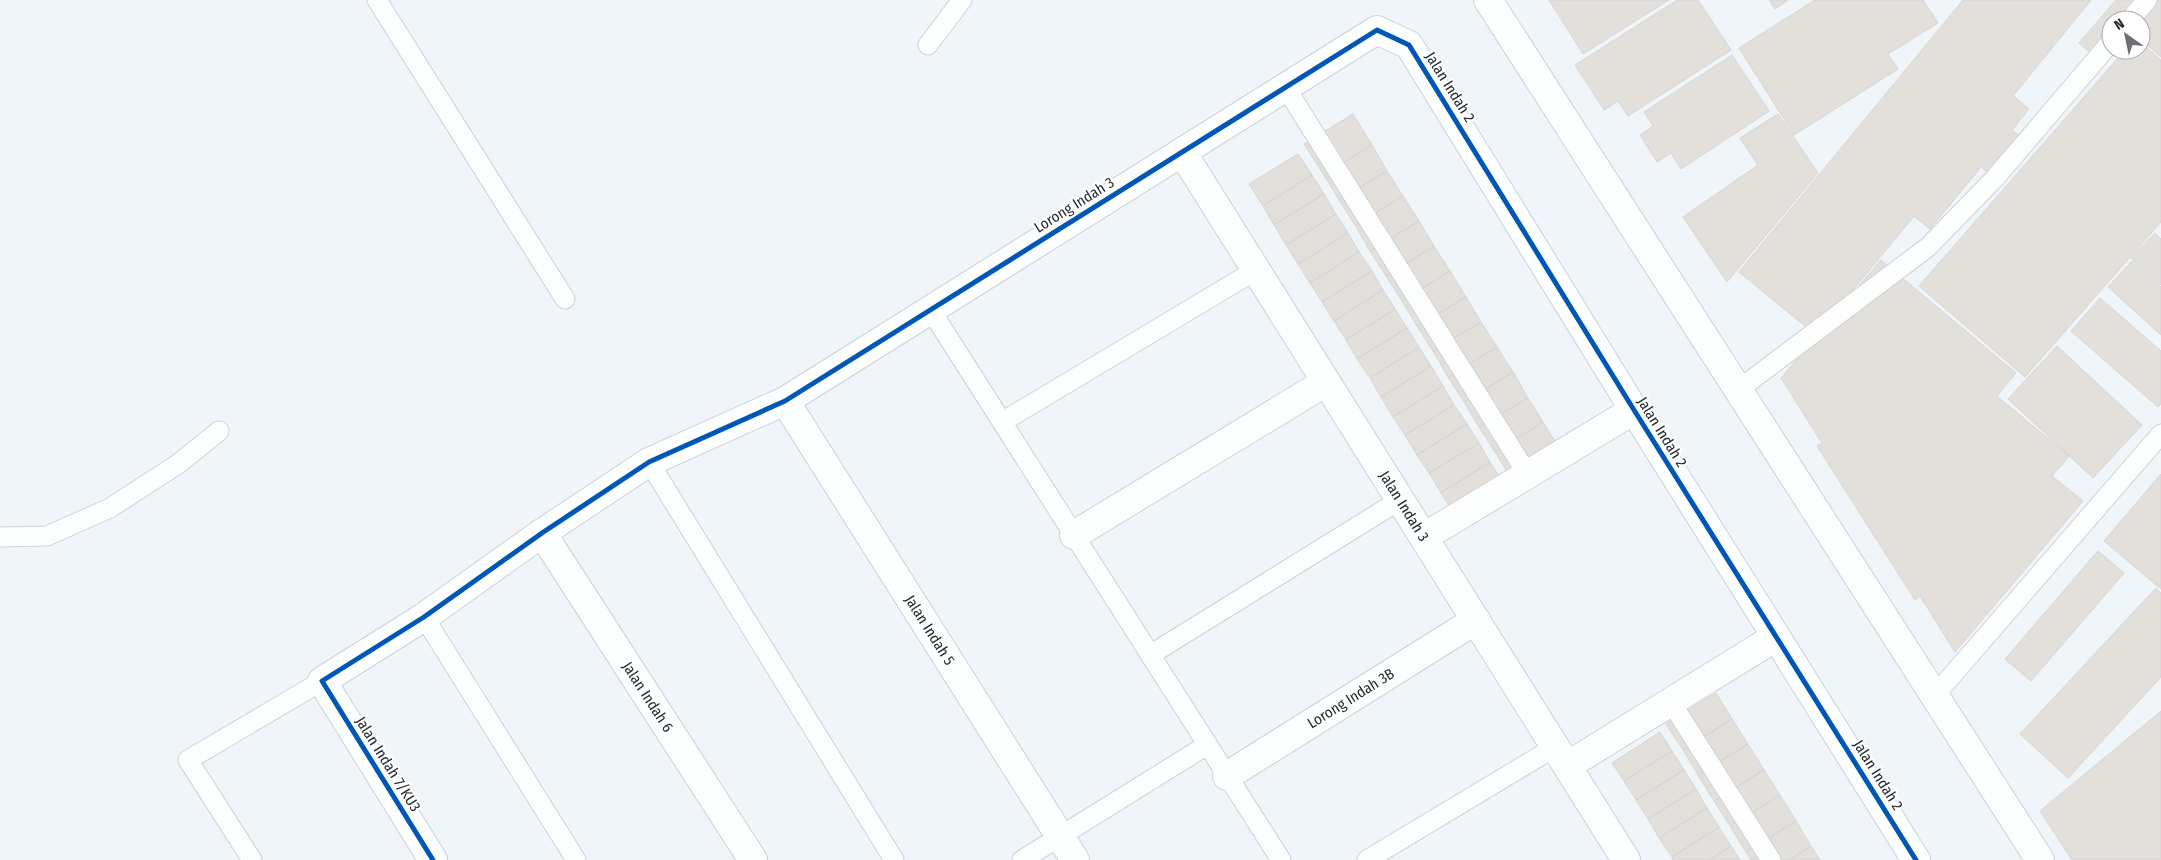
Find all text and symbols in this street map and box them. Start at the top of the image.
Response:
north arrow [2101,10,2151,60]
text: N [2111,15,2127,34]
street label: Jalan Indah 2 [1421,49,1479,126]
street label: Lorong Indah 3 [1031,173,1117,237]
street label: Jalan Indah 2 [1633,394,1691,471]
street label: Jalan Indah 3 [1375,468,1433,545]
street label: Jalan Indah 5 [901,592,959,669]
street label: Jalan Indah 6 [618,658,677,735]
street label: Lorong Indah 3B [1304,665,1397,732]
street label: Jalan Indah 7/KU3 [352,713,425,815]
street label: Jalan Indah 2 [1849,737,1907,814]

